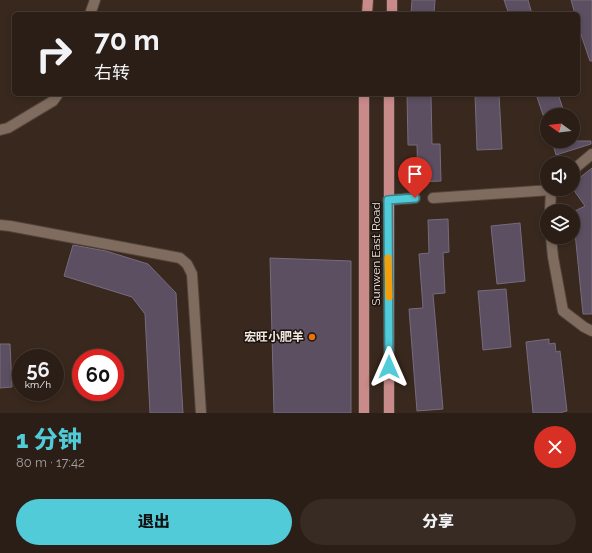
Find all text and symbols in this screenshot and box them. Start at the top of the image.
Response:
text: 70 m [94,24,160,57]
icon: right [28,28,80,80]
text: 右转 [94,62,130,83]
north arrow [540,108,580,148]
map controls [540,108,580,244]
button: sound [540,156,580,196]
pin [398,157,432,198]
icon: arrive [404,163,426,185]
street label: Sunwen East Road [369,202,383,306]
button: layers [540,204,580,244]
place label: 宏旺小肥羊 [244,330,304,344]
marker: 宏旺小肥羊 [307,332,317,342]
position arrow [368,346,410,388]
speed limit sign: 60 [72,349,124,401]
text: 56 [26,358,50,382]
text: km/h [25,379,51,390]
text: 1 分钟 [16,425,82,454]
button: close [534,426,576,468]
text: 80 m · 17:42 [16,455,85,470]
button: 退出 [16,499,292,545]
button: 分享 [300,499,576,545]

